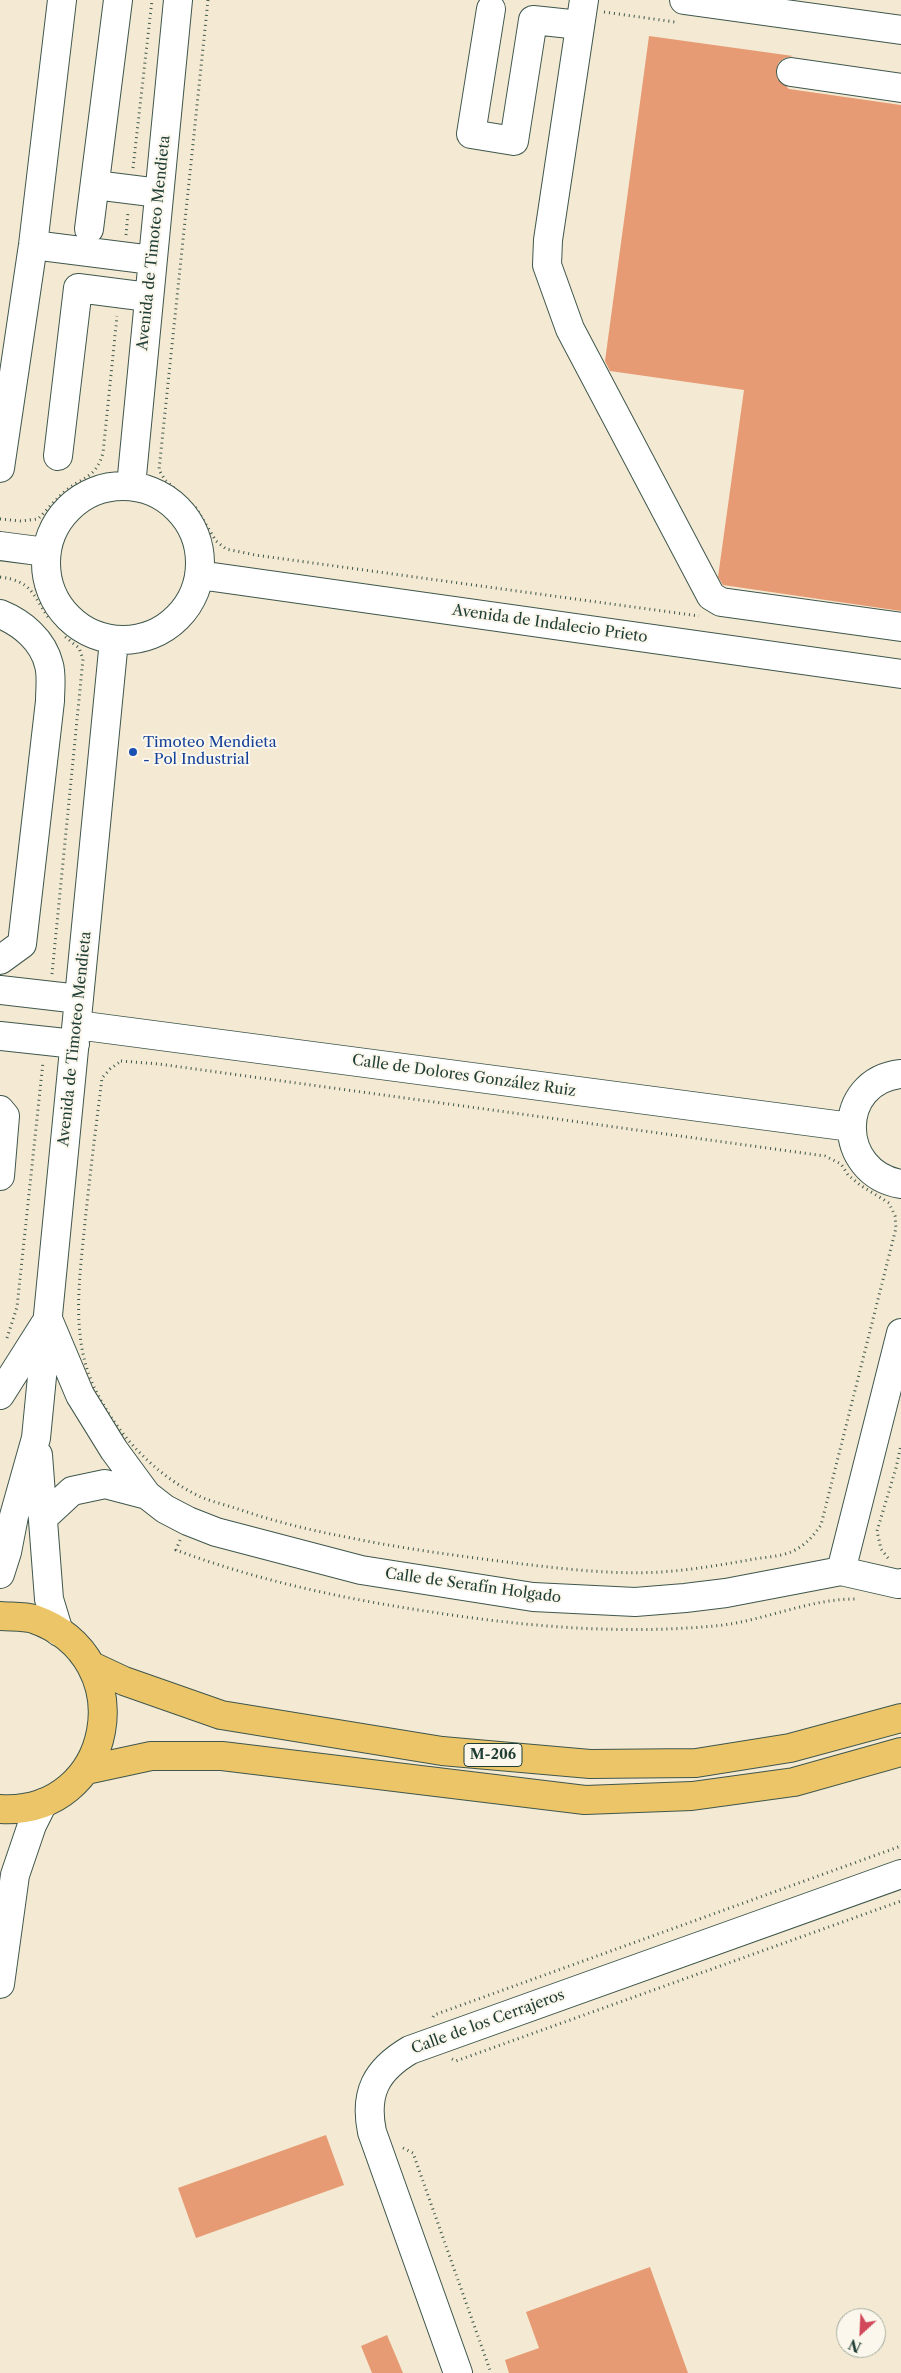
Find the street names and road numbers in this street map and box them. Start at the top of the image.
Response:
street label: Avenida de Timoteo Mendieta [134,134,174,352]
street label: Avenida de Indalecio Prieto [451,601,649,647]
street label: Avenida de Timoteo Mendieta [55,930,95,1148]
street label: Calle de Dolores González Ruiz [351,1051,577,1101]
street label: Calle de Serafín Holgado [384,1565,562,1607]
road number: M-206 [464,1744,522,1766]
street label: Calle de los Cerrajeros [409,1986,567,2058]

